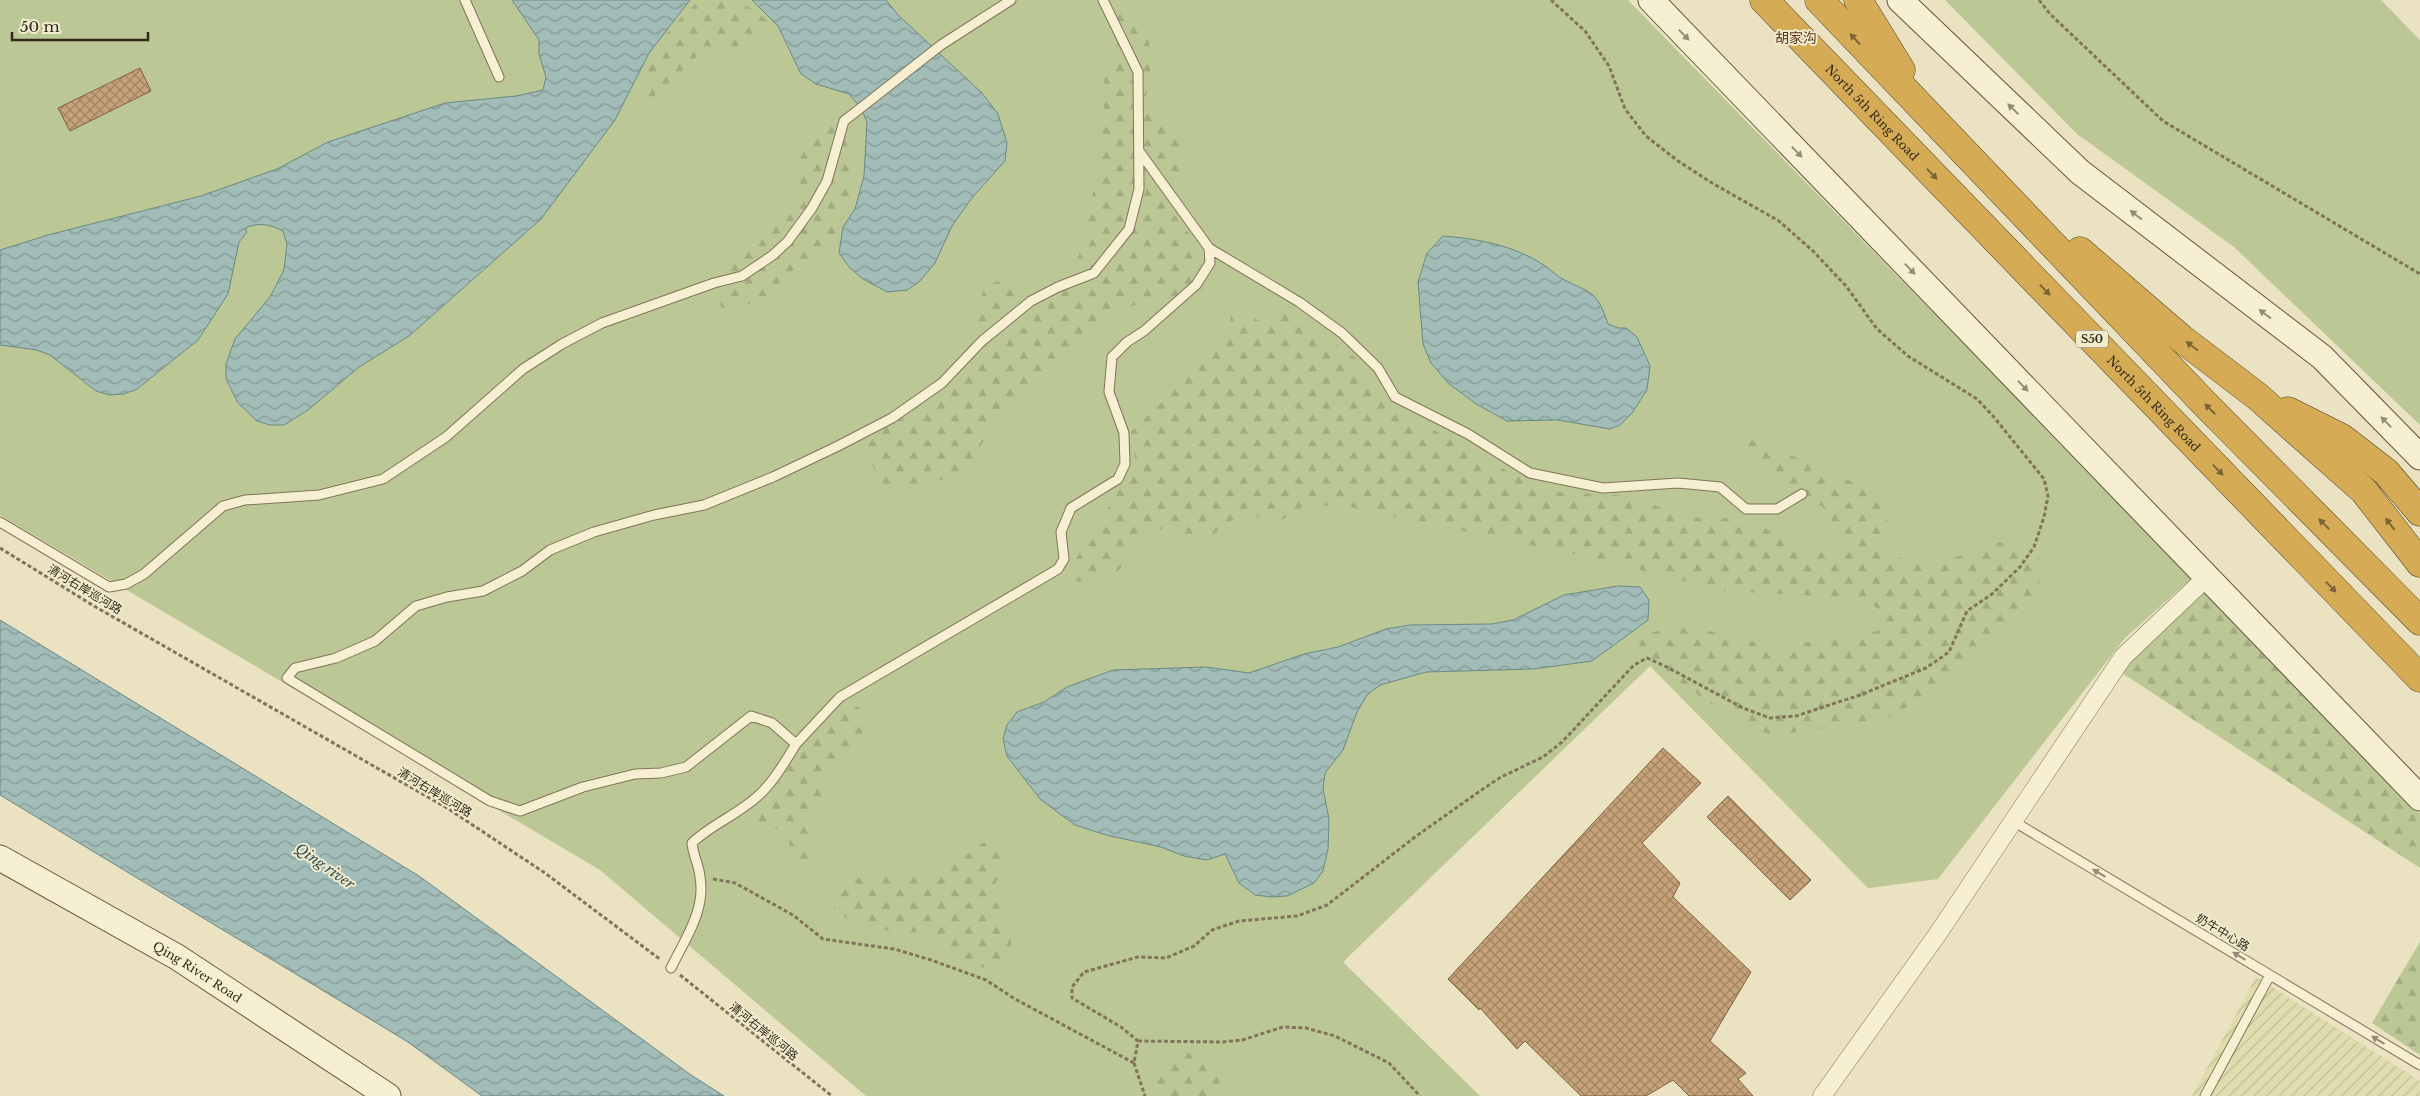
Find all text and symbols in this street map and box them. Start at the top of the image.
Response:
scale bar [12,10,149,42]
text: 50 m [20,17,60,36]
one-way arrow [1678,29,1690,41]
district label: 胡家沟 [1775,29,1817,47]
one-way arrow [1849,33,1861,45]
street label: North 5th Ring Road [1823,61,1922,163]
one-way arrow [2008,103,2020,115]
one-way arrow [1791,146,1803,158]
one-way arrow [1926,167,1938,179]
one-way arrow [2130,210,2143,221]
one-way arrow [1904,263,1916,275]
one-way arrow [2038,284,2050,296]
one-way arrow [2259,308,2272,319]
road number: S50 [2076,330,2108,348]
one-way arrow [2186,341,2199,352]
street label: North 5th Ring Road [2104,352,2204,454]
one-way arrow [2016,380,2028,392]
one-way arrow [2204,403,2216,415]
one-way arrow [2380,416,2392,428]
one-way arrow [2212,464,2224,476]
one-way arrow [2318,518,2330,530]
one-way arrow [2385,518,2396,531]
street label: 清河右岸巡河路 [45,561,125,617]
one-way arrow [2325,580,2337,592]
street label: 清河右岸巡河路 [395,764,475,820]
water label: Qing river [292,839,359,893]
one-way arrow [2093,868,2106,877]
street label: 奶牛中心路 [2193,910,2253,954]
street label: Qing River Road [151,938,245,1005]
one-way arrow [2232,952,2245,961]
street label: 清河右岸巡河路 [727,999,801,1063]
one-way arrow [2372,1035,2385,1044]

